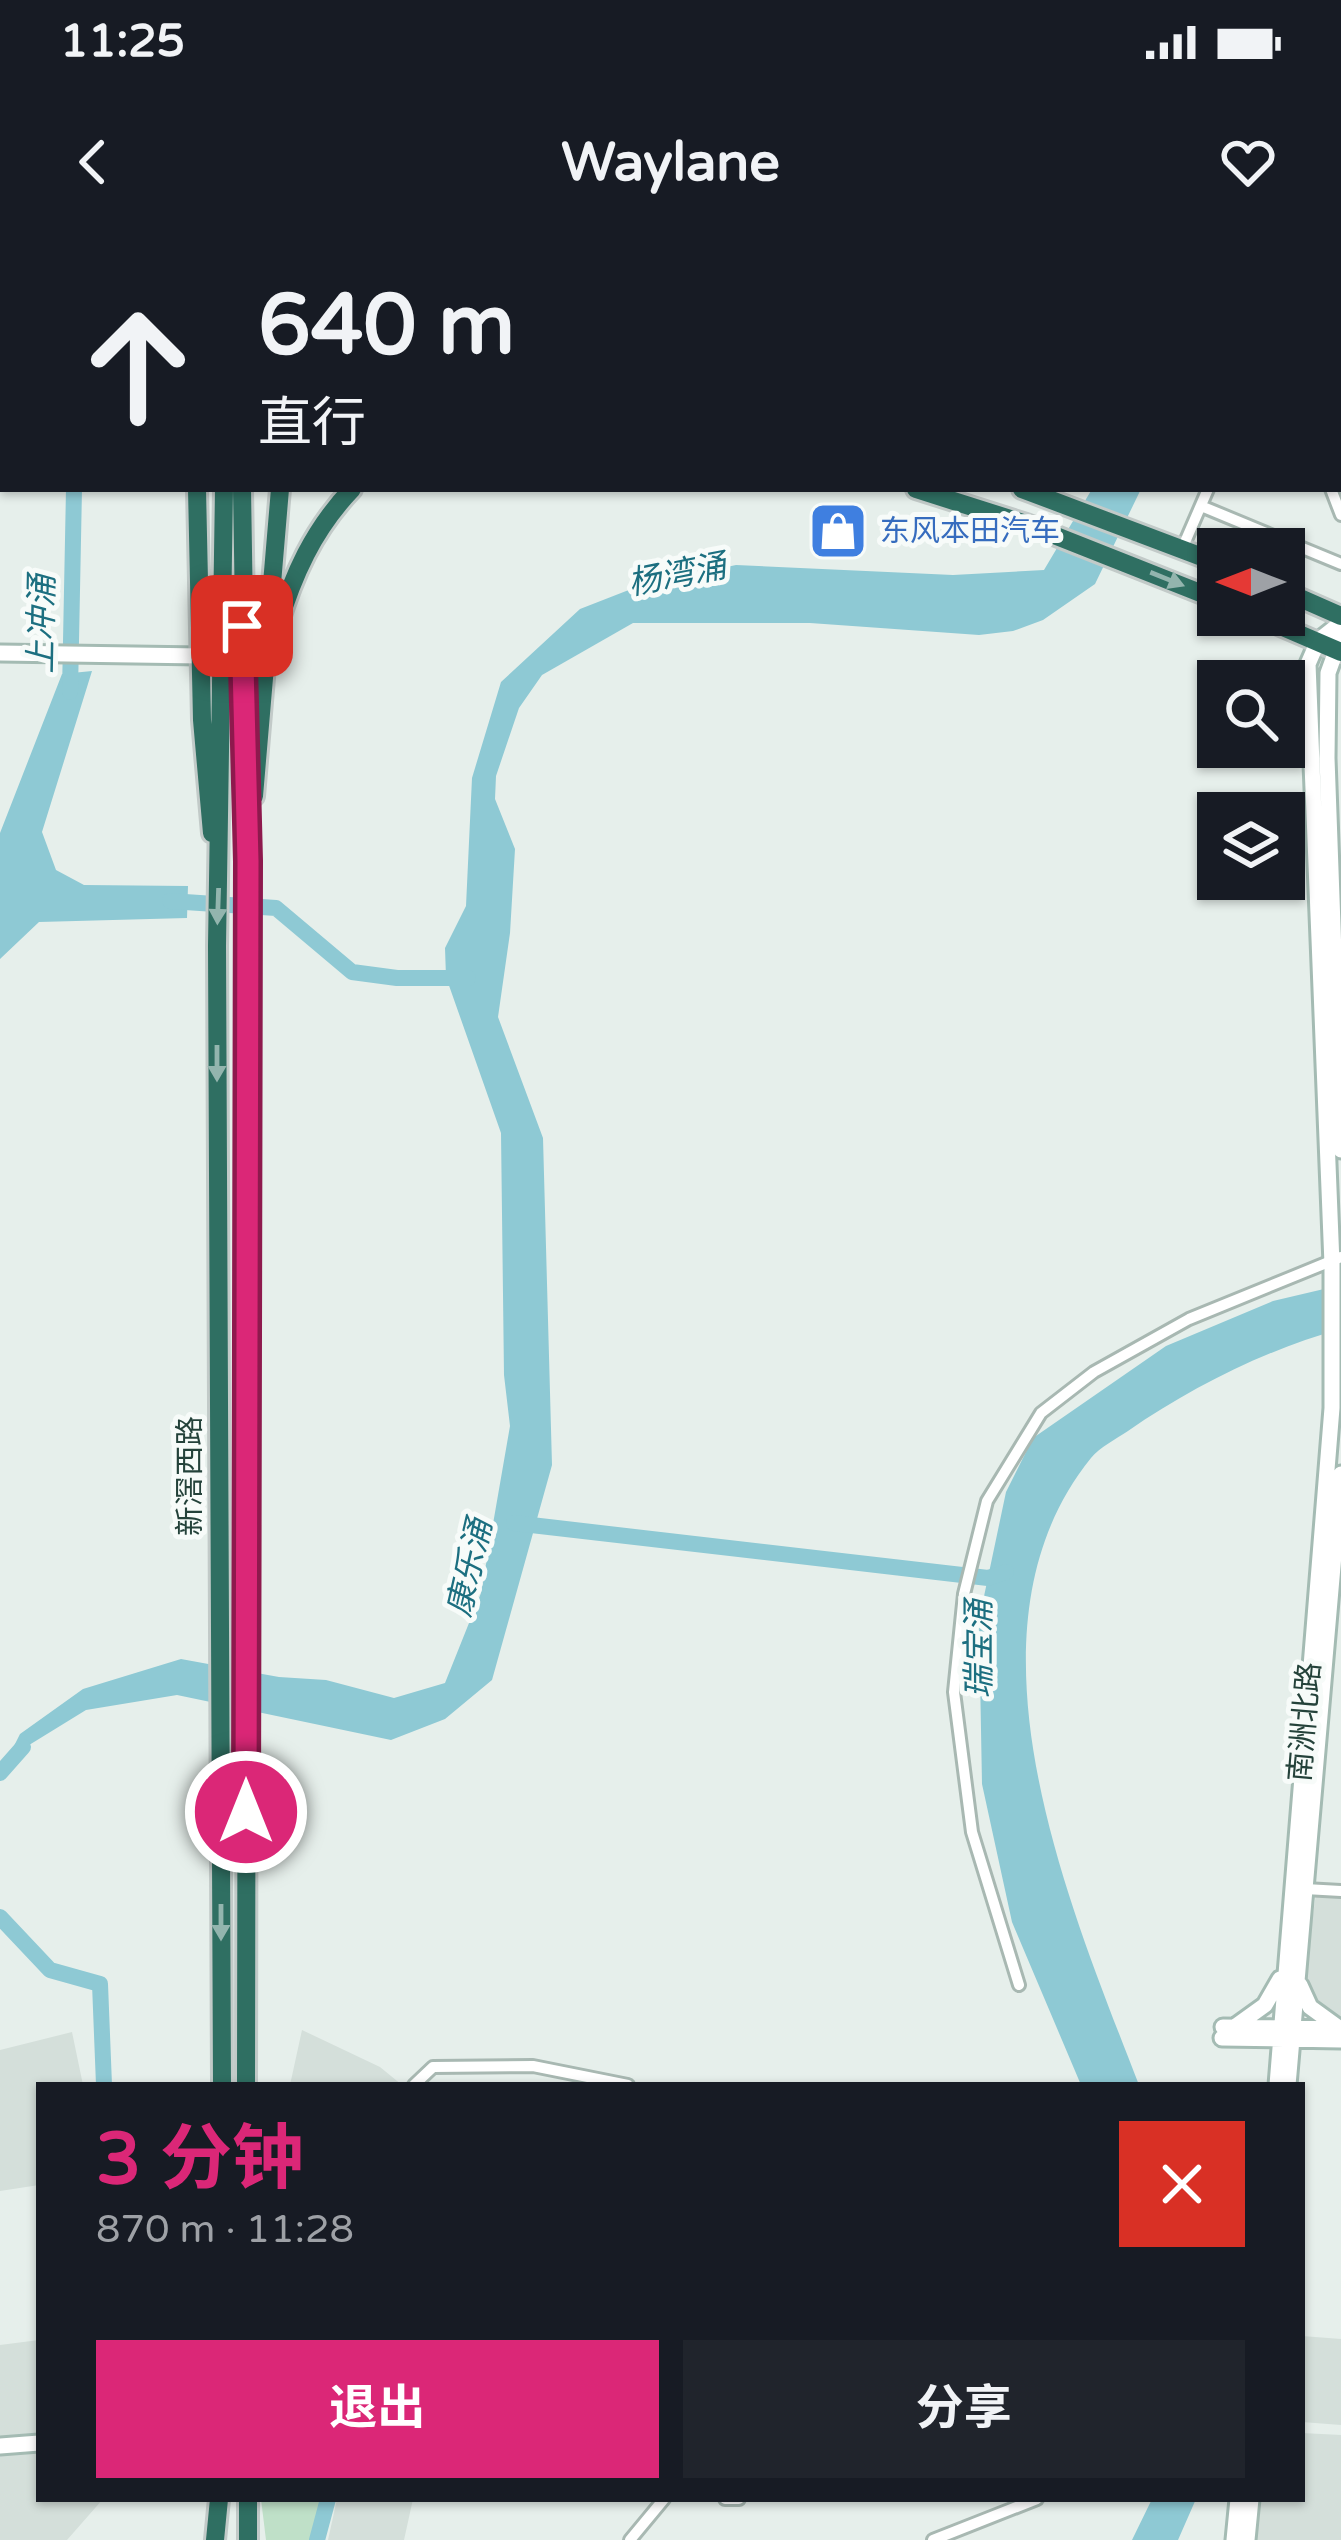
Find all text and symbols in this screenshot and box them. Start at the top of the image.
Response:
text: 11:25 [60,15,185,69]
icon: back [60,129,126,195]
icon: heart [1215,129,1281,195]
text: Waylane [561,130,780,195]
text: 640 m [258,276,515,377]
icon: ahead [60,288,216,444]
text: 直行 [258,391,366,456]
shop icon: 东风本田汽车 [807,500,869,562]
place label: 东风本田汽车 [880,513,1060,550]
north arrow [1197,528,1305,636]
map controls [1197,528,1305,900]
water label: 杨湾涌 [625,546,733,604]
water label: 上冲涌 [22,570,62,674]
one-way arrow [1149,570,1185,589]
pin [191,575,293,677]
icon: arrive [209,593,275,659]
button: search [1197,660,1305,768]
button: layers [1197,792,1305,900]
one-way arrow [209,888,228,926]
one-way arrow [207,1045,227,1083]
street label: 新滘西路 [172,1416,209,1536]
water label: 康乐涌 [440,1511,501,1621]
water label: 瑞宝涌 [960,1596,999,1699]
street label: 南洲北路 [1281,1661,1329,1783]
position arrow [183,1749,309,1875]
one-way arrow [211,1904,231,1942]
text: 3 分钟 [96,2117,304,2204]
button: close [1119,2121,1245,2247]
text: 870 m · 11:28 [96,2206,354,2253]
button: 退出 [96,2340,659,2478]
button: 分享 [683,2340,1245,2478]

